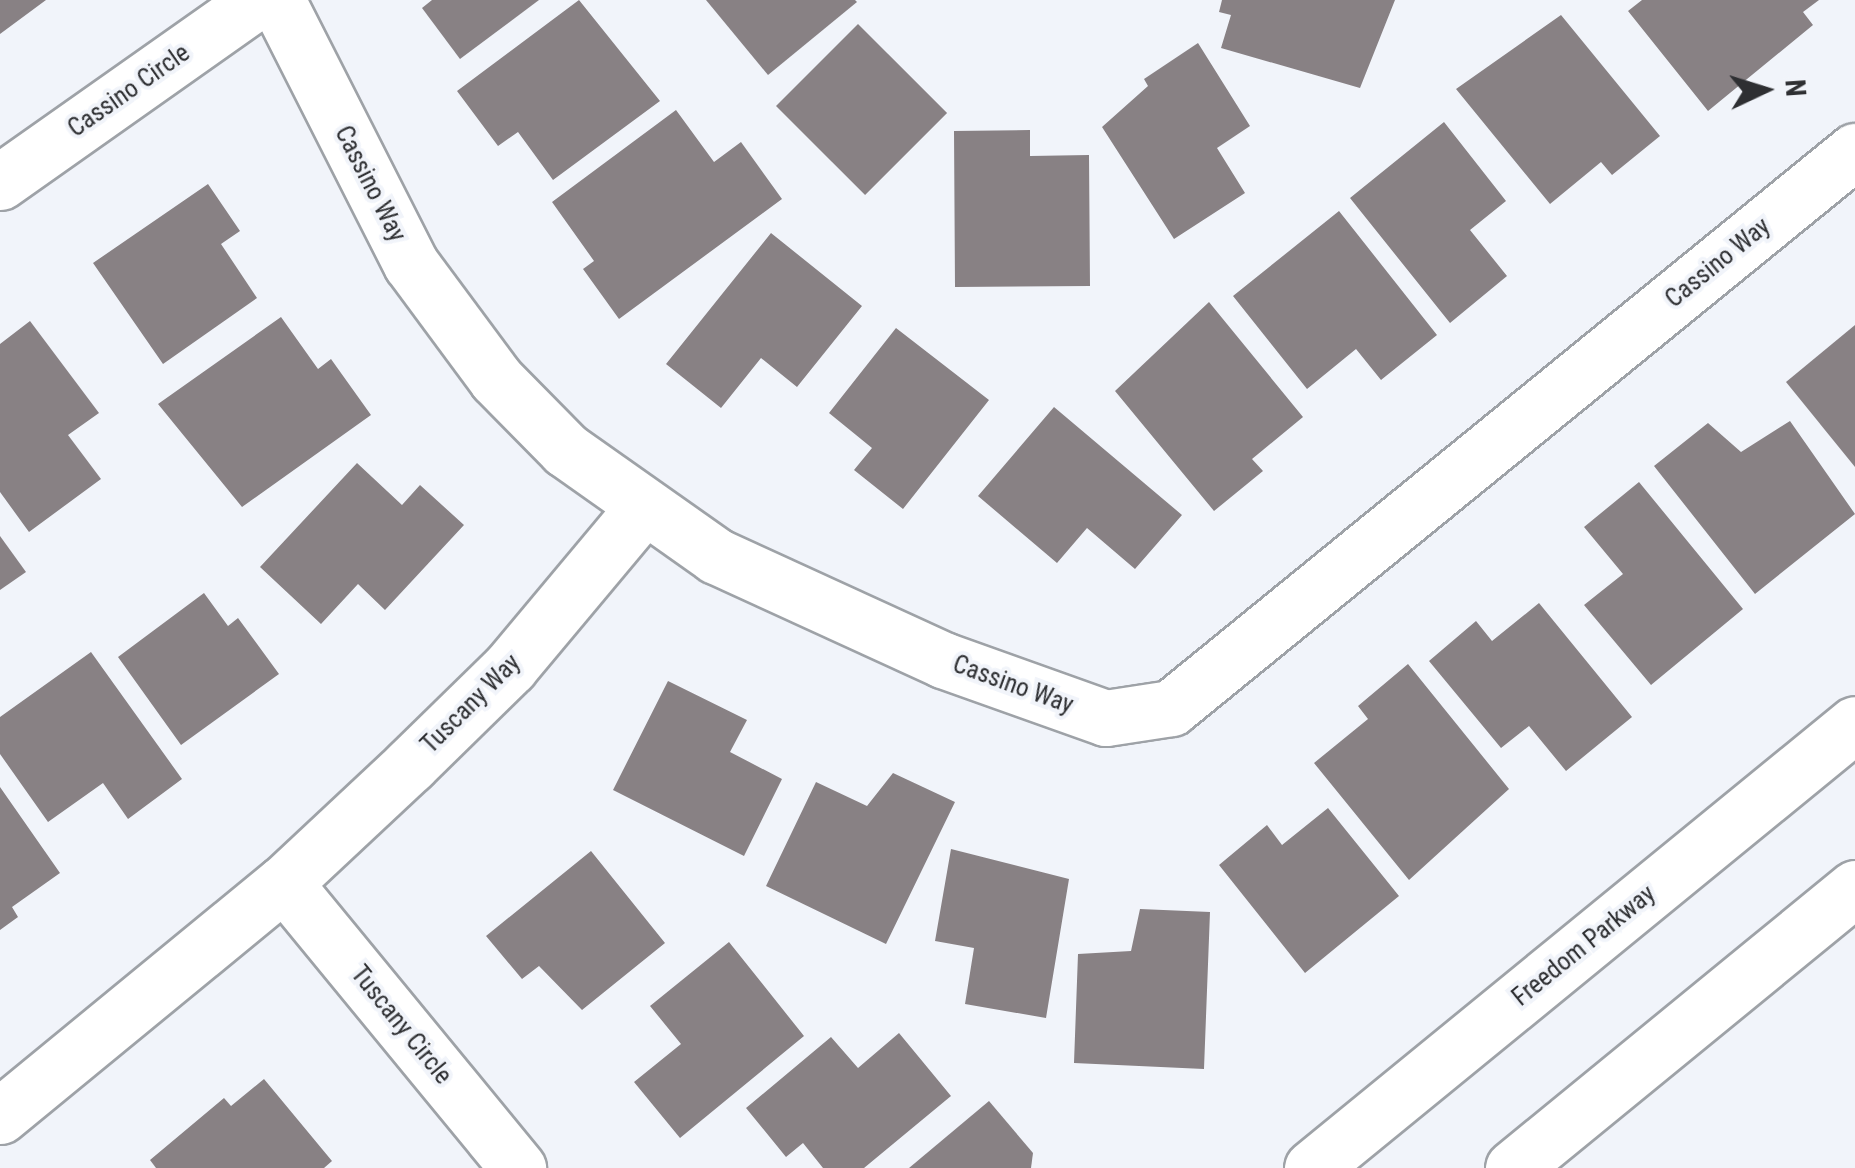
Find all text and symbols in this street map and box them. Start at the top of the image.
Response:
street label: Cassino Circle [62,38,196,144]
north arrow [1715,40,1815,140]
text: N [1778,78,1812,98]
street label: Cassino Way [328,121,412,247]
street label: Cassino Way [1660,212,1776,314]
street label: Tuscany Way [415,648,527,760]
street label: Cassino Way [949,649,1077,721]
street label: Freedom Parkway [1507,879,1661,1013]
street label: Tuscany Circle [344,960,458,1090]

